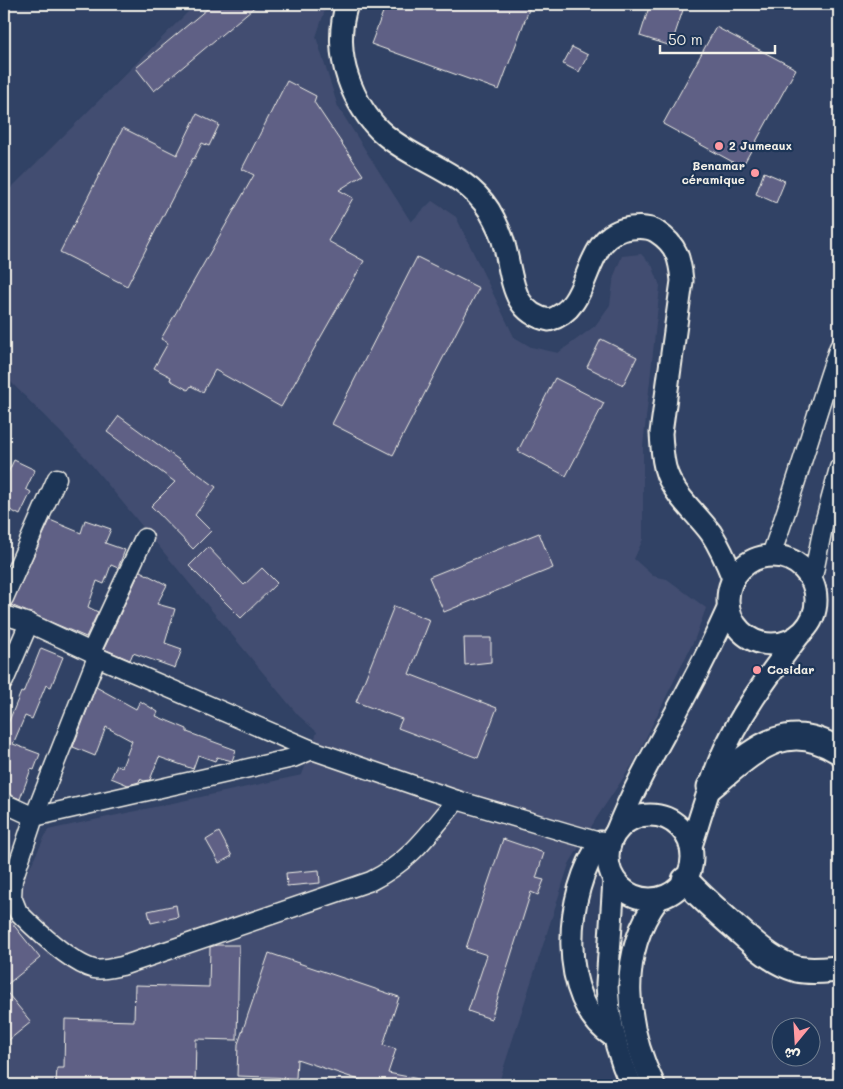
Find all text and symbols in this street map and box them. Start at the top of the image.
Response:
scale bar [660,22,776,54]
text: 50 m [668,29,703,49]
place label: 2 Jumeaux [729,137,792,153]
marker: 2 Jumeaux [713,140,725,152]
place label: Benamar céramique [682,157,745,187]
marker: Benamar céramique [749,167,761,179]
place label: Cosidar [767,661,815,677]
marker: Cosidar [751,664,763,676]
north arrow [770,1016,820,1066]
text: ش [782,1043,802,1066]

